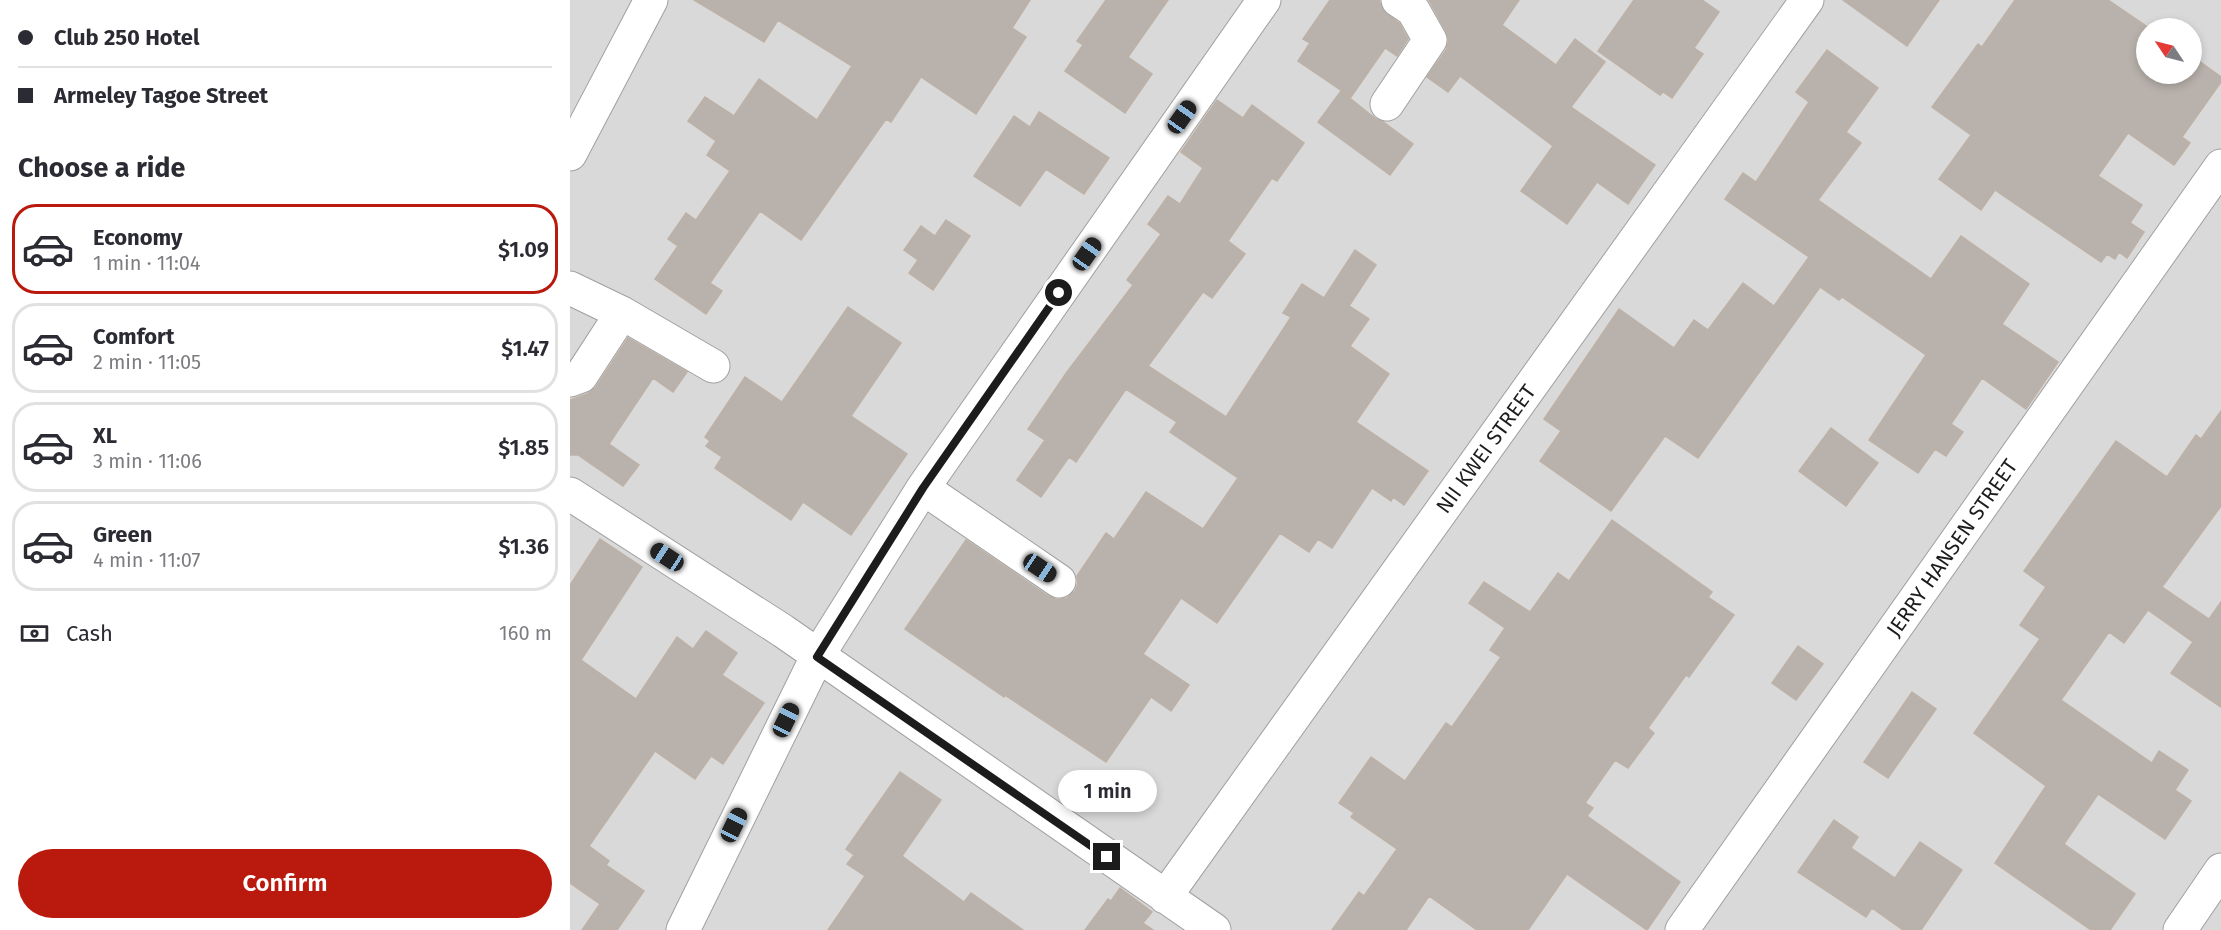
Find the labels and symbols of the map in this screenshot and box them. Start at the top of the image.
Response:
north arrow [2136,18,2202,84]
car [1164,97,1200,137]
car [1069,234,1105,274]
route start [1045,279,1072,306]
street label: NII KWEI STREET [1431,379,1542,518]
street label: JERRY HANSEN STREET [1881,454,2023,642]
car [647,540,687,574]
car [1020,550,1060,586]
car [770,700,802,740]
callout: 1 min [1058,770,1156,812]
car [718,805,750,845]
route end [1093,843,1120,870]

